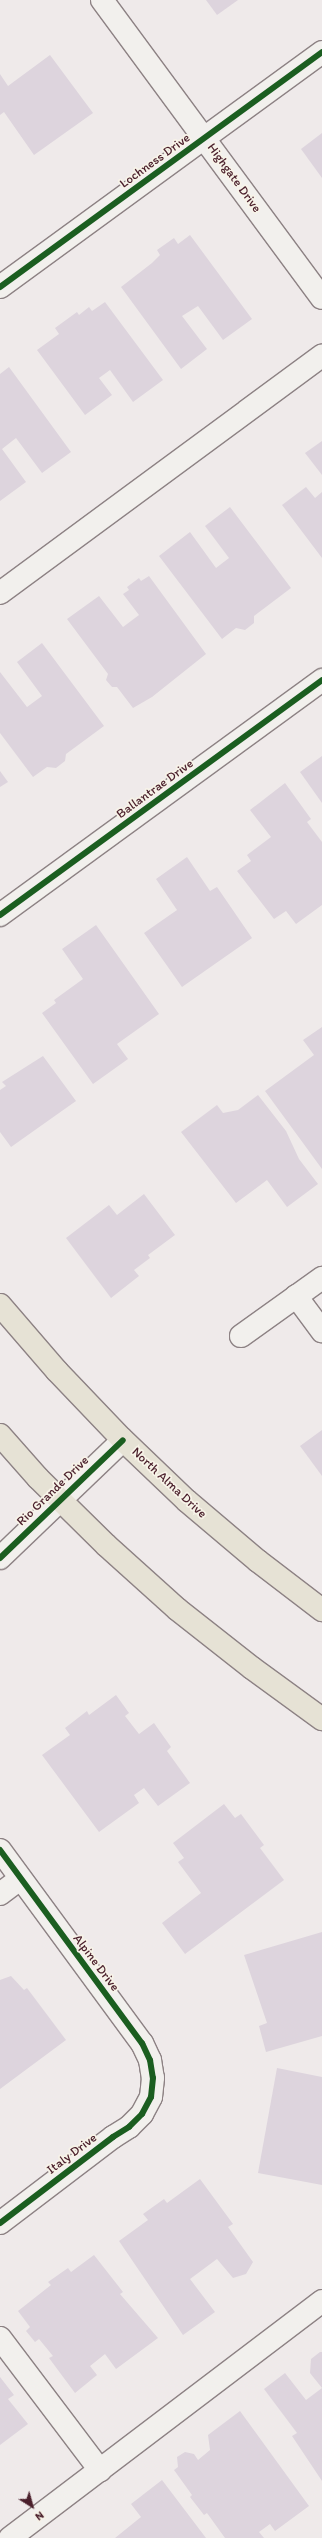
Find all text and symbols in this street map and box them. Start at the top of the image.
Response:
street label: Lochness Drive [117,130,193,192]
street label: Highgate Drive [204,140,264,216]
street label: Ballantrae Drive [114,756,196,822]
street label: North Alma Drive [128,1444,210,1522]
street label: Rio Grande Drive [14,1453,92,1529]
street label: Alpine Drive [69,1931,123,1995]
street label: Italy Drive [44,2130,100,2178]
north arrow [12,2486,52,2526]
text: N [33,2509,46,2523]

